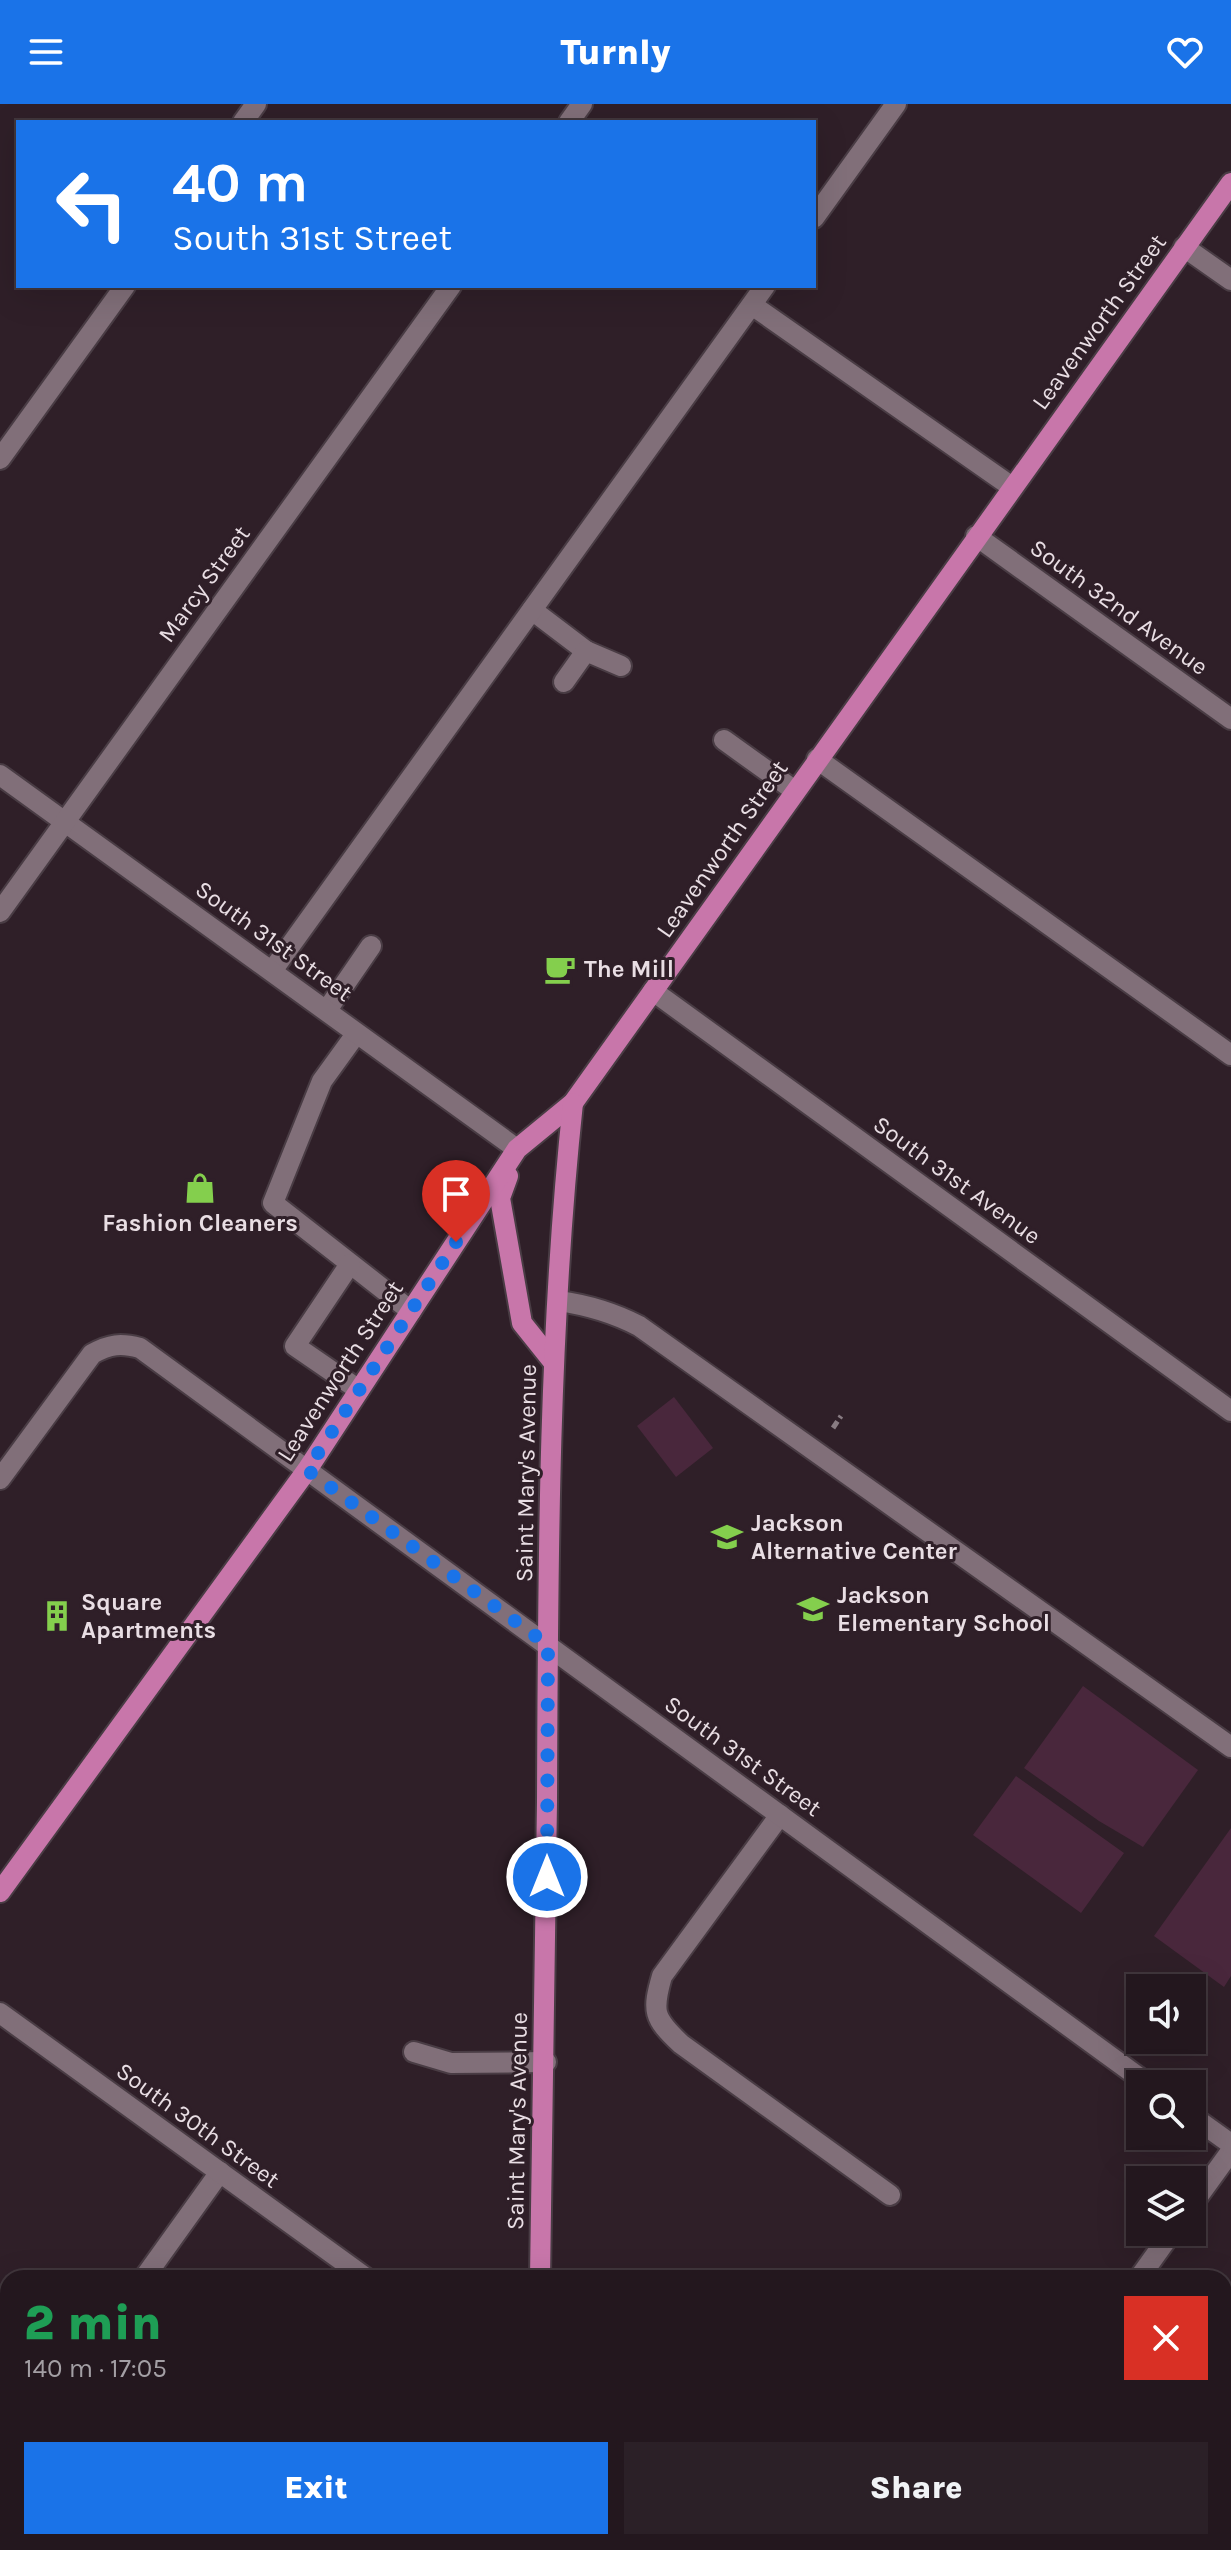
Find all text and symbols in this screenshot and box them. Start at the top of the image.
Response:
icon: menu [24,30,68,74]
icon: heart [1163,30,1207,74]
text: Turnly [560,31,671,73]
text: 40 m [172,150,308,215]
icon: left [40,152,144,256]
text: South 31st Street [172,217,452,259]
street label: Leavenworth Street [1026,229,1172,415]
street label: Marcy Street [152,520,256,648]
street label: South 32nd Avenue [1025,533,1213,681]
street label: Leavenworth Street [650,755,794,943]
street label: South 31st Street [190,875,358,1007]
cafe icon: The Mill [543,952,577,986]
place label: The Mill [584,955,674,983]
street label: South 31st Avenue [868,1110,1046,1250]
pin [422,1160,490,1242]
shop icon: Fashion Cleaners [183,1171,217,1205]
icon: arrive [434,1172,478,1216]
place label: Fashion Cleaners [102,1209,298,1237]
street label: Leavenworth Street [271,1275,409,1467]
street label: Saint Mary's Avenue [510,1364,542,1582]
place label: Jackson Alternative Center [751,1509,958,1565]
school or university icon: Jackson Alternative Center [710,1520,744,1554]
place label: Jackson Elementary School [837,1581,1050,1637]
place label: Square Apartments [81,1588,216,1644]
school or university icon: Jackson Elementary School [796,1592,830,1626]
building icon: Square Apartments [40,1599,74,1633]
street label: South 31st Street [659,1690,827,1822]
position arrow [505,1835,589,1919]
map controls [1126,1974,1206,2246]
button: sound [1126,1974,1206,2054]
street label: Saint Mary's Avenue [501,2012,533,2230]
street label: South 30th Street [111,2056,285,2194]
button: search [1126,2070,1206,2150]
button: layers [1126,2166,1206,2246]
text: 2 min [24,2295,162,2351]
button: close [1124,2296,1208,2380]
text: 140 m · 17:05 [24,2353,167,2384]
button: Exit [24,2442,608,2534]
button: Share [624,2442,1208,2534]

